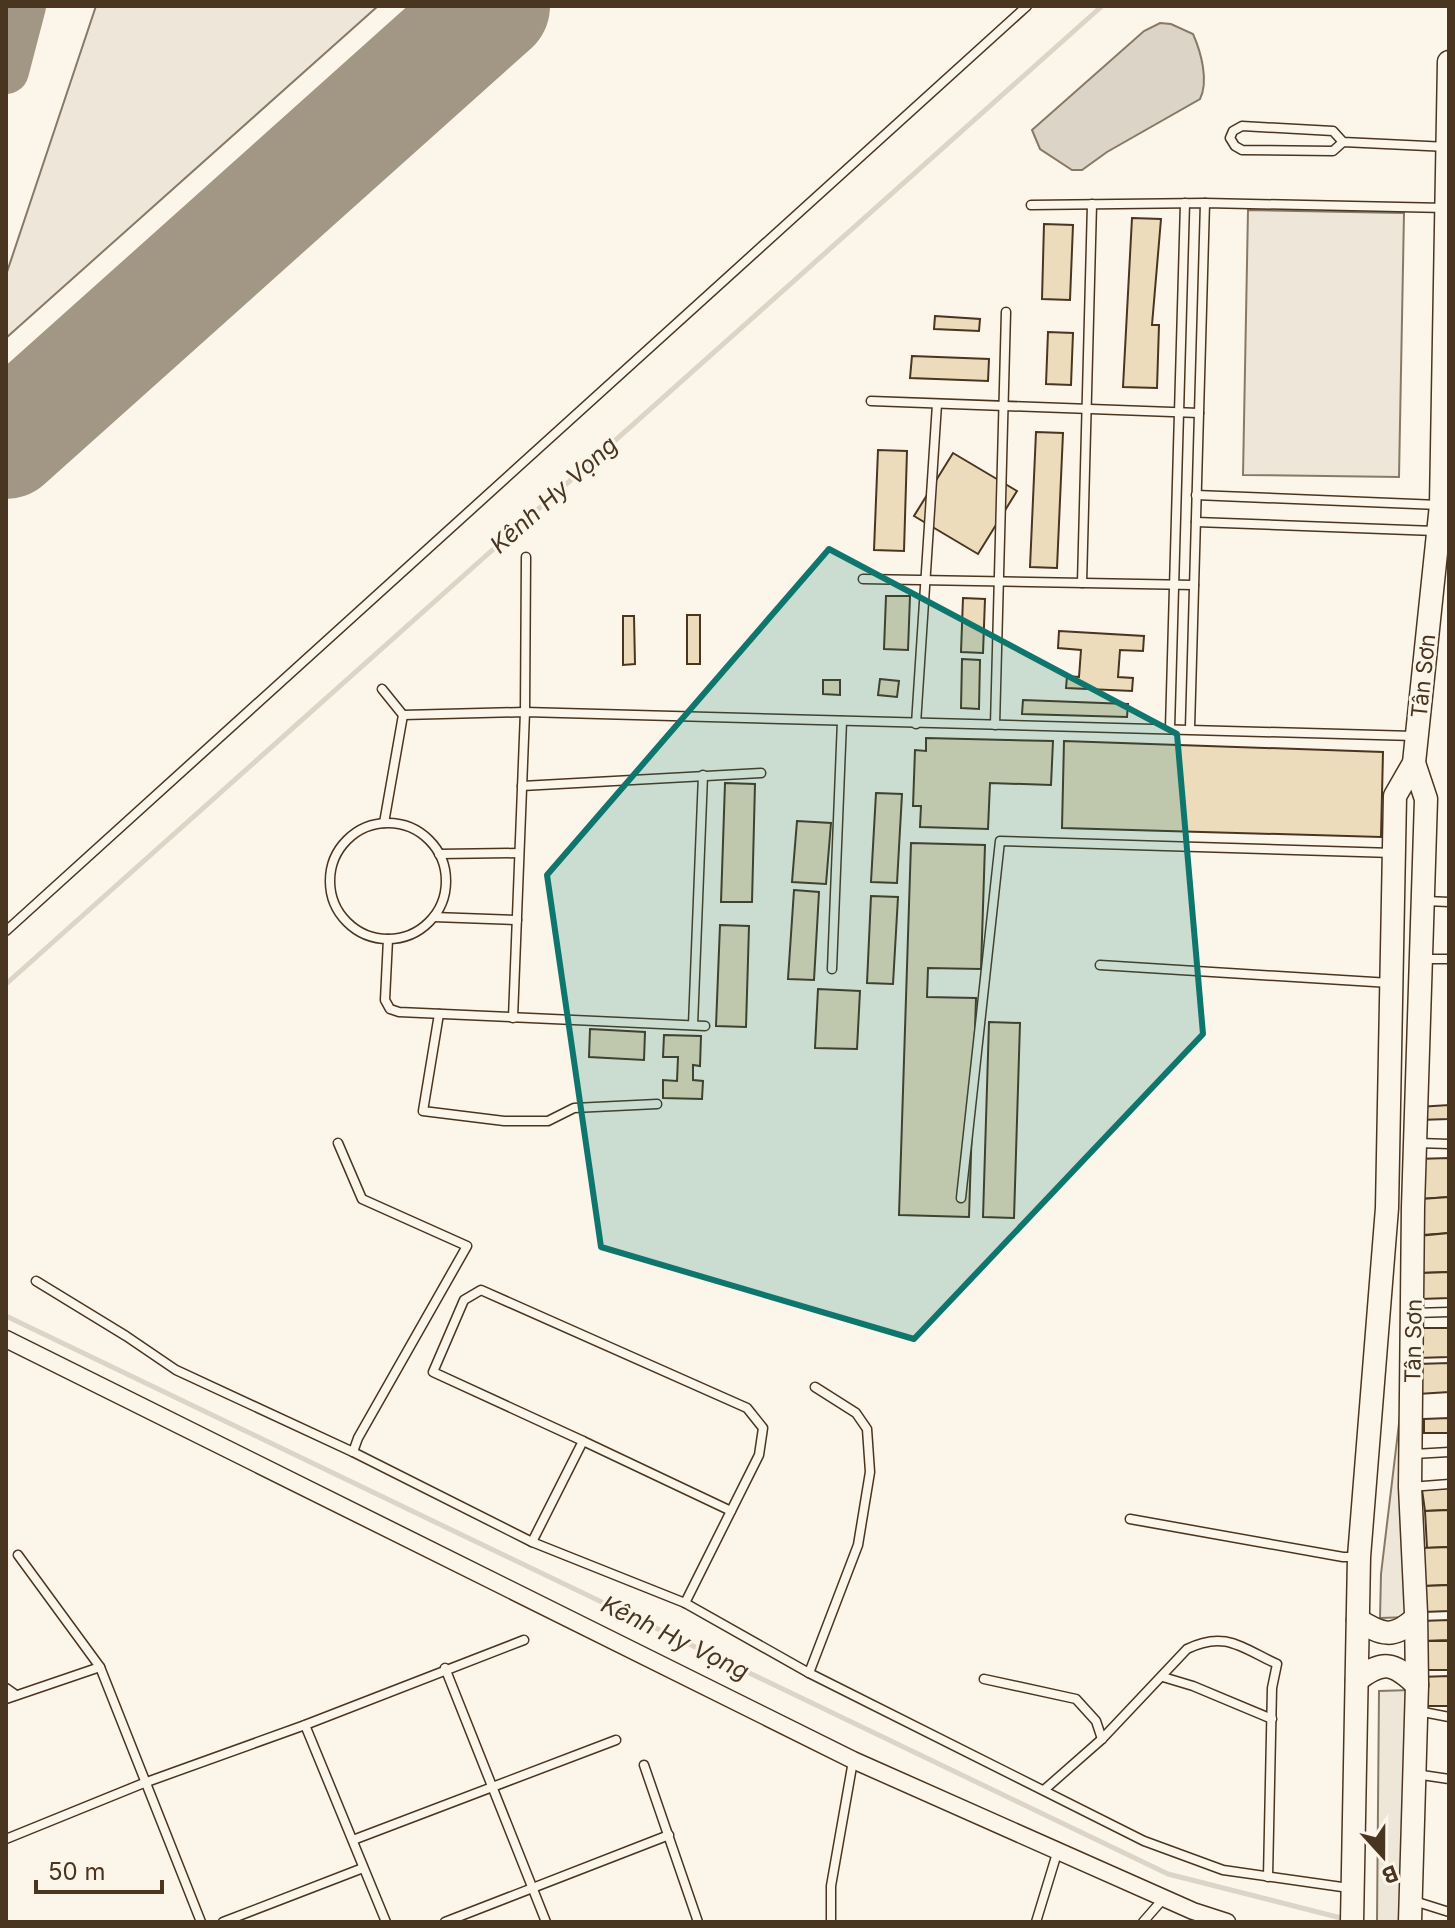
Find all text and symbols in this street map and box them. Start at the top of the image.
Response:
water label: Kênh Hy Vọng [484,430,623,559]
street label: Tân Sơn [1406,633,1440,719]
street label: Tân Sơn [1399,1299,1427,1383]
water label: Kênh Hy Vọng [597,1589,754,1686]
north arrow [1343,1816,1423,1896]
scale bar [36,1844,162,1894]
text: 50 m [48,1857,106,1886]
text: B [1379,1860,1402,1889]

